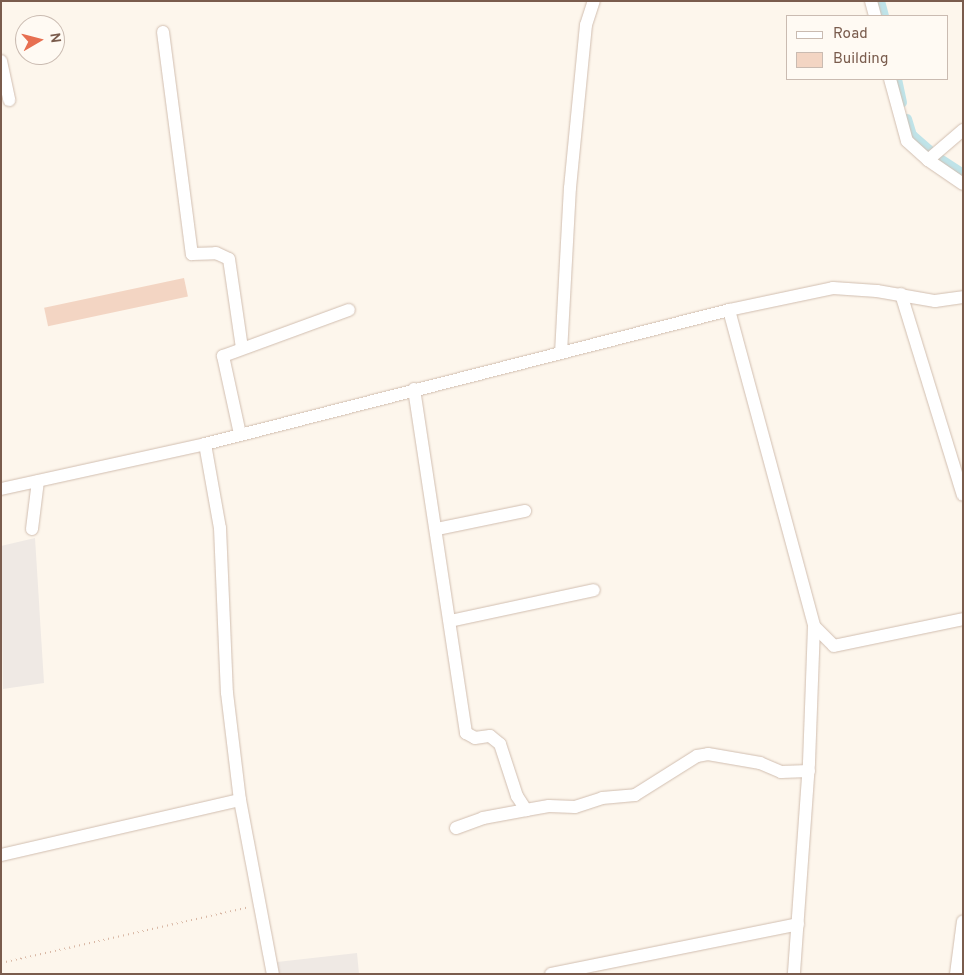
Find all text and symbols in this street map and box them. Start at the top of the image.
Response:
north arrow [15,15,65,65]
legend [786,15,949,80]
text: Road [833,25,868,44]
text: N [45,32,63,44]
text: Building [833,50,888,69]

